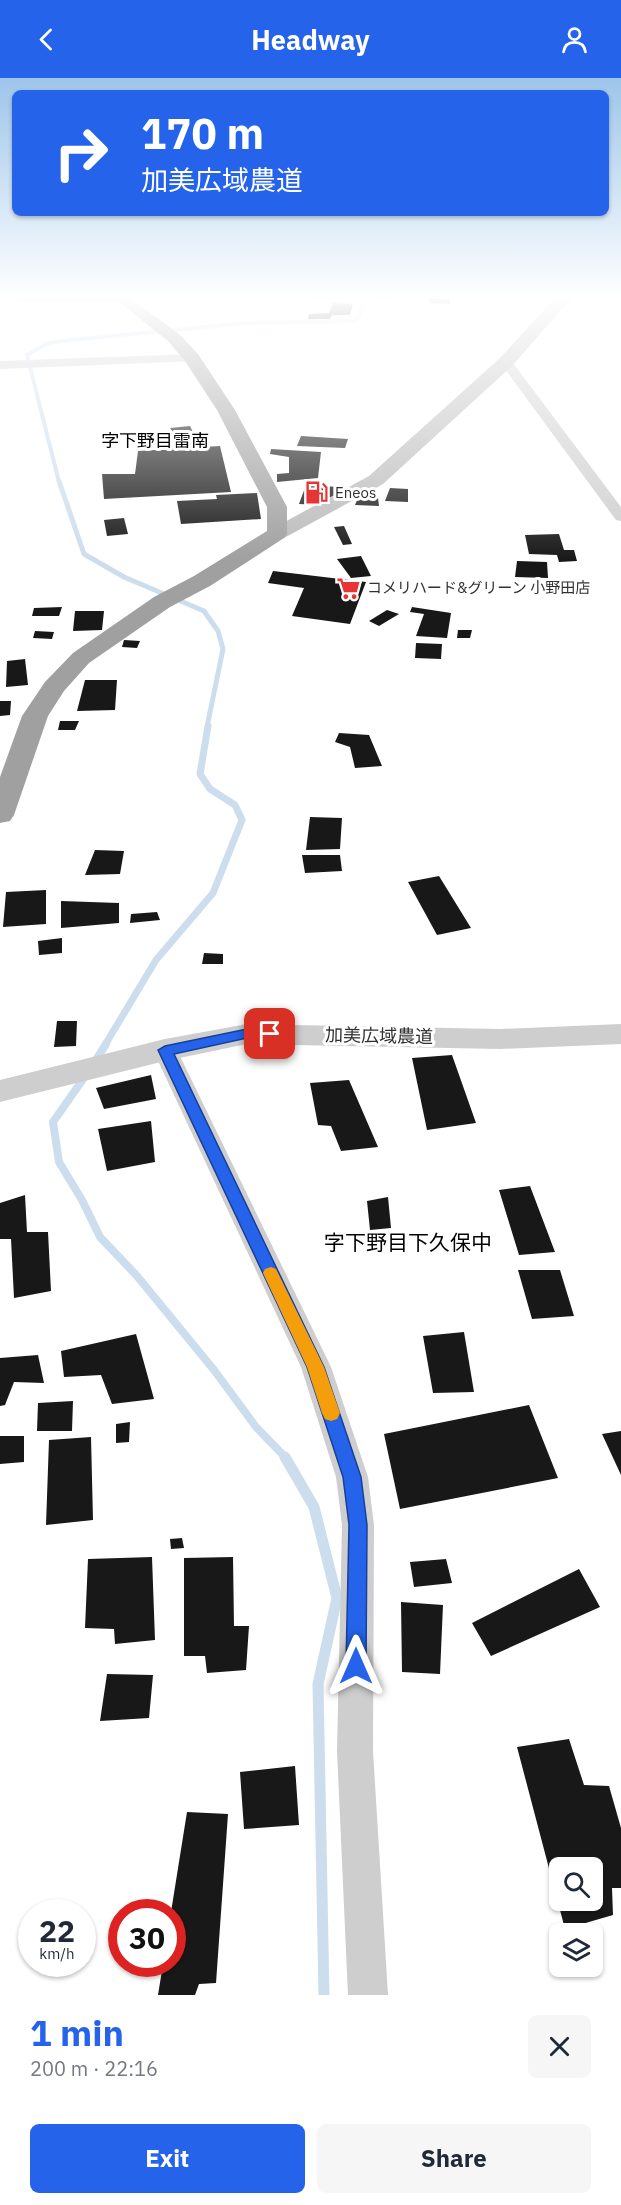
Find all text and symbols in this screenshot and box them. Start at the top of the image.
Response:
text: Headway [251,22,370,57]
icon: back [30,23,63,56]
icon: person [558,23,591,56]
text: 170 m [141,106,264,161]
icon: right [42,114,120,192]
text: 加美広域農道 [141,162,303,197]
district label: 字下野目雷南 [101,429,209,452]
fuel station icon: Eneos [304,480,330,506]
place label: Eneos [335,483,376,502]
supermarket icon: コメリハード&グリーン 小野田店 [336,575,362,601]
place label: コメリハード&グリーン 小野田店 [367,578,590,597]
pin [244,1008,295,1059]
icon: arrive [253,1017,286,1050]
street label: 加美広域農道 [325,1023,433,1048]
district label: 字下野目下久保中 [324,1228,492,1256]
position arrow [324,1634,388,1698]
map controls [549,1857,603,1977]
button: search [549,1857,603,1911]
speed limit sign: 30 [108,1899,186,1977]
text: 22 [39,1911,75,1950]
button: layers [549,1923,603,1977]
text: km/h [39,1944,75,1963]
text: 1 min [30,2009,124,2056]
button: close [528,2015,591,2078]
text: 200 m · 22:16 [30,2055,158,2082]
button: Exit [30,2124,305,2193]
button: Share [317,2124,591,2193]

